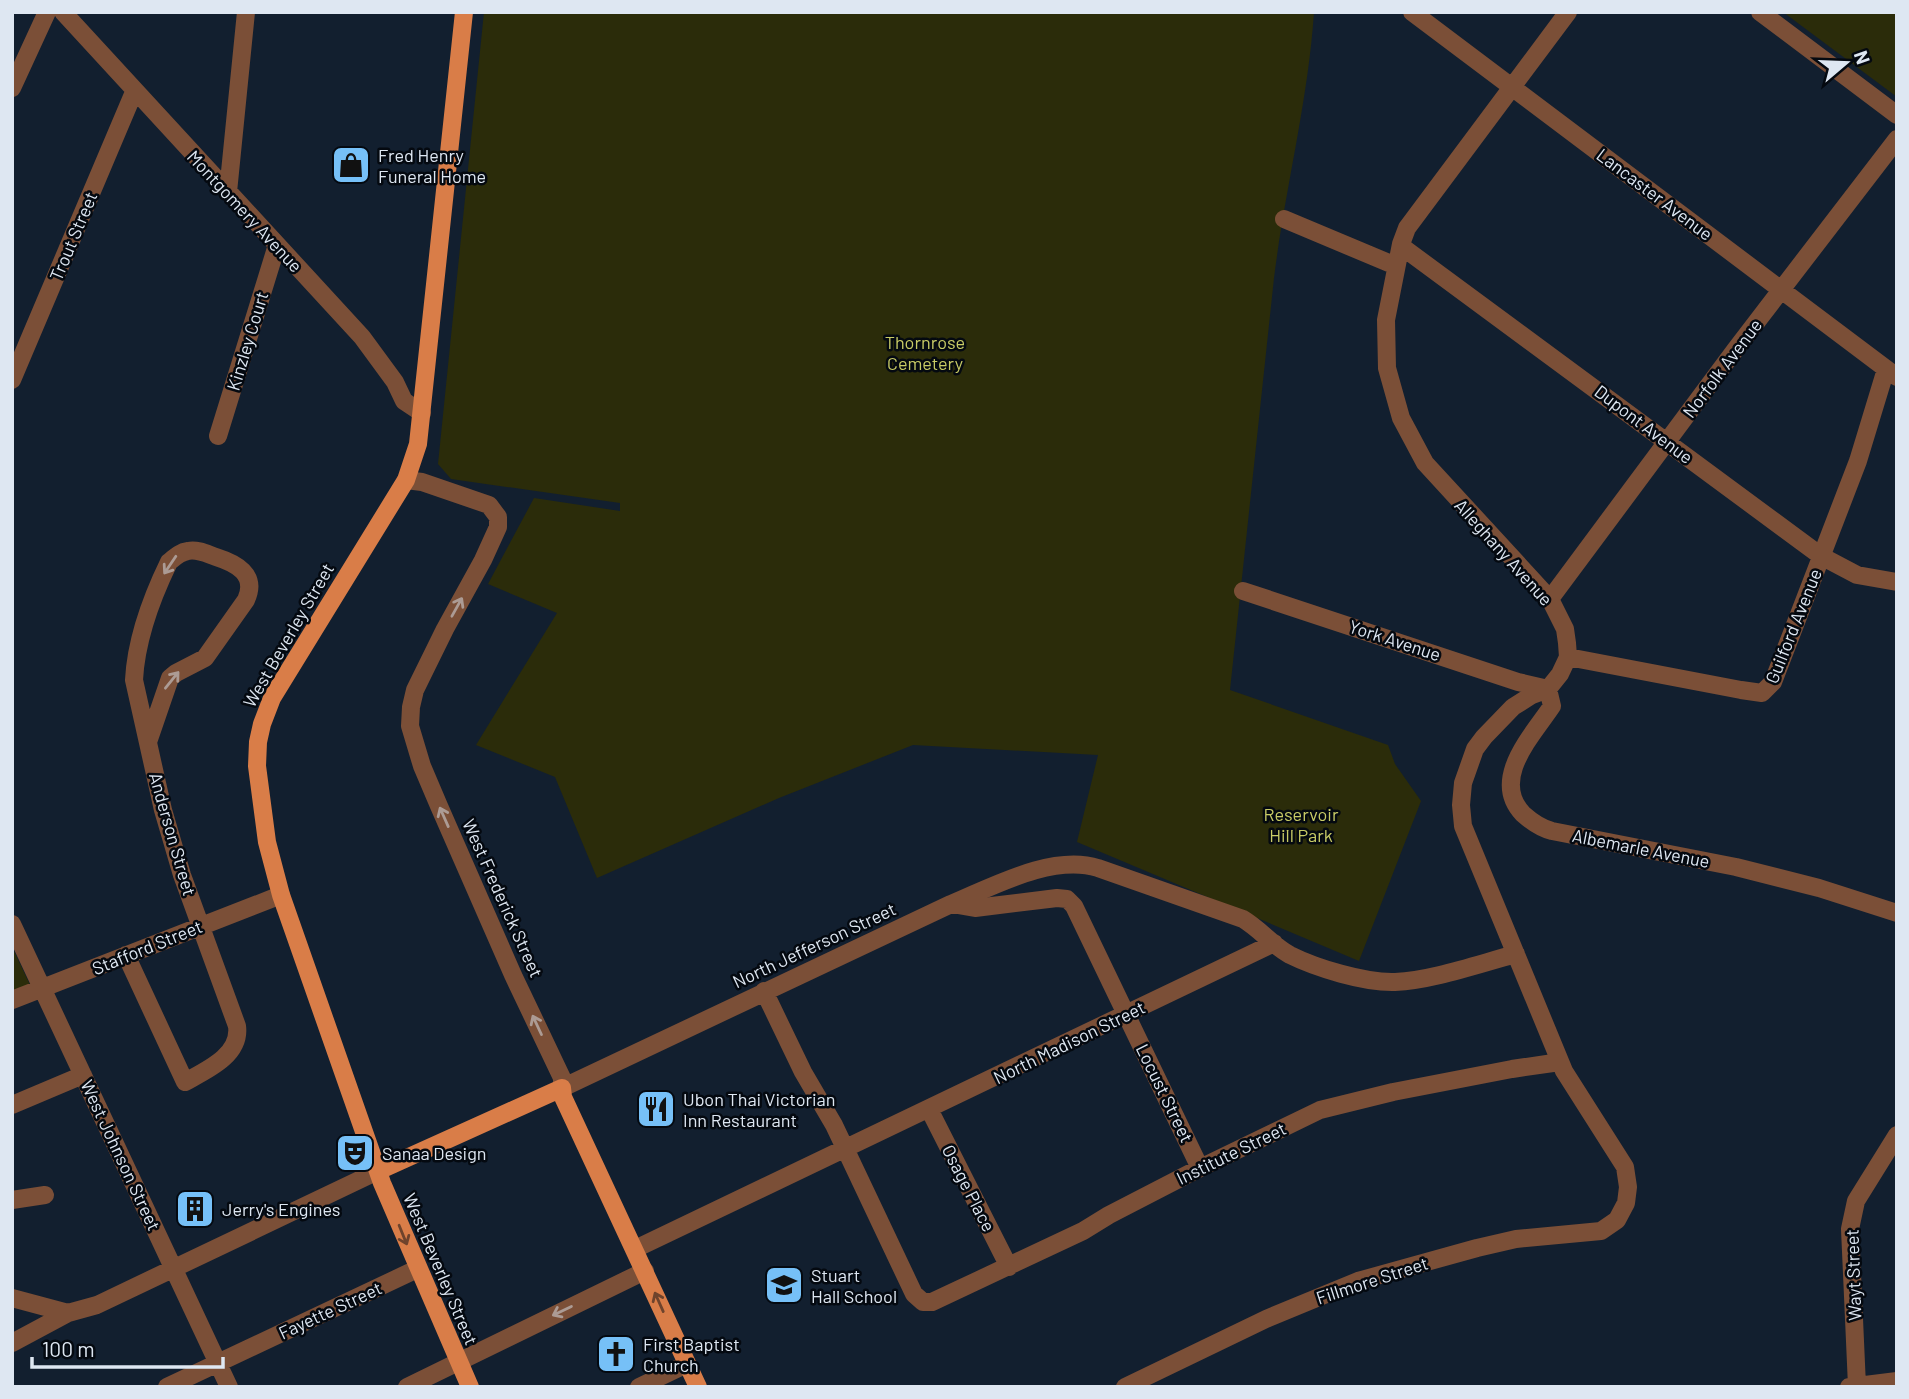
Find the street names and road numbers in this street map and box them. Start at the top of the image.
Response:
street label: Lancaster Avenue [1593,143,1717,245]
street label: Montgomery Avenue [183,145,307,277]
street label: Trout Street [44,188,102,284]
street label: Kinzley Court [222,289,272,393]
street label: Norfolk Avenue [1678,314,1766,422]
street label: Dupont Avenue [1591,380,1697,468]
street label: Alleghany Avenue [1450,494,1558,610]
street label: West Beverley Street [238,559,338,711]
street label: Guilford Avenue [1760,565,1826,687]
street label: York Avenue [1346,615,1444,665]
street label: Anderson Street [145,770,201,898]
street label: West Frederick Street [458,815,548,981]
street label: Albemarle Avenue [1570,824,1712,872]
street label: North Jefferson Street [729,898,899,992]
street label: Stafford Street [89,915,205,979]
street label: North Madison Street [990,996,1148,1088]
street label: Locust Street [1132,1040,1198,1146]
street label: West Johnson Street [76,1076,166,1234]
street label: Institute Street [1173,1117,1289,1189]
street label: Osage Place [938,1141,1000,1235]
street label: West Beverley Street [399,1190,483,1348]
street label: Wayt Street [1840,1229,1866,1321]
street label: Fillmore Street [1313,1252,1431,1308]
street label: Fayette Street [275,1276,385,1344]

